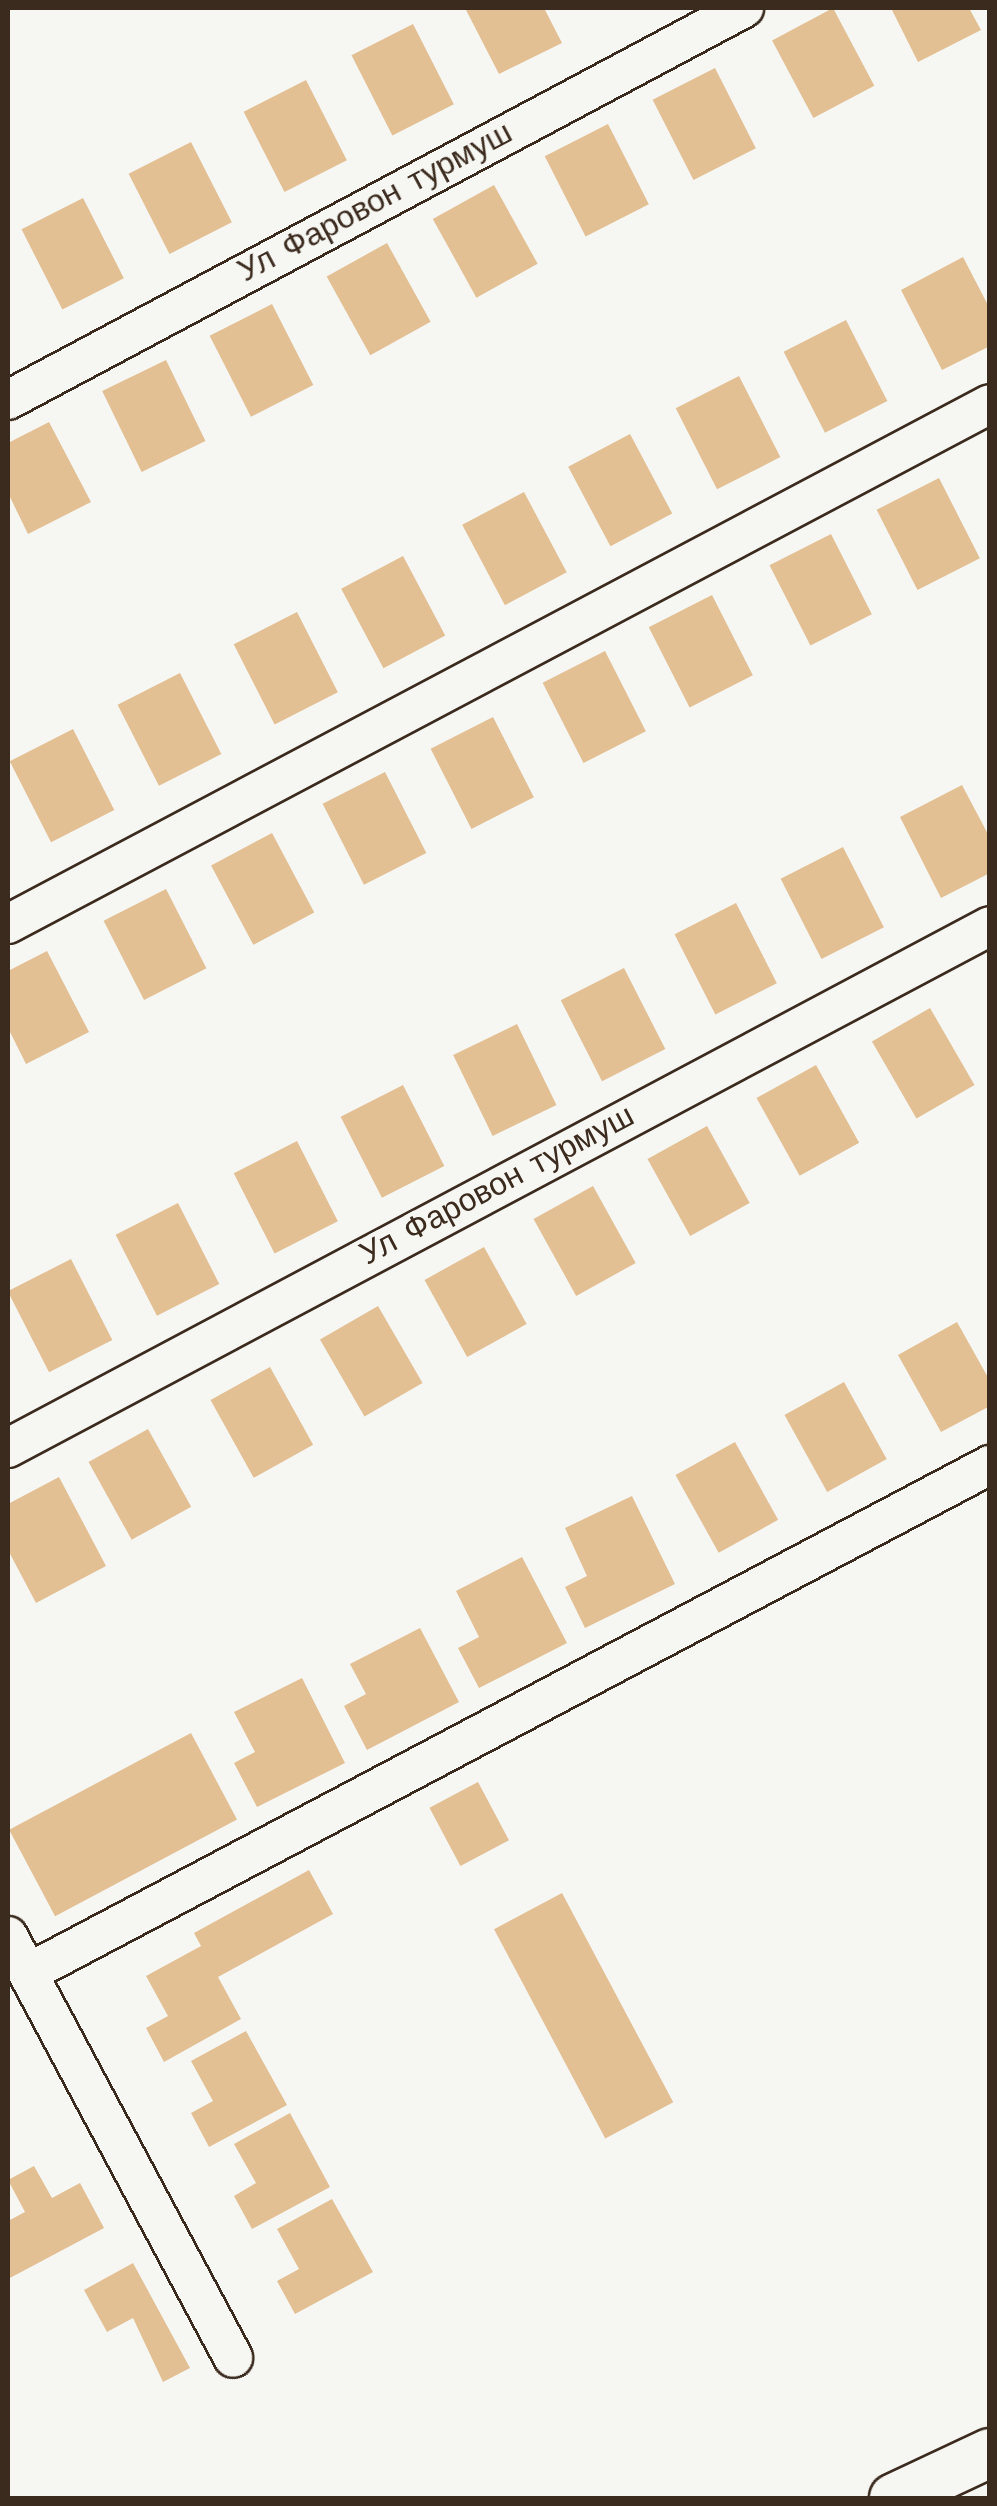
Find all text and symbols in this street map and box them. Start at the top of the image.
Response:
street label: Ул Фаровон турмуш [232,115,520,293]
street label: Ул Фаровон турмуш [354,1098,642,1276]

